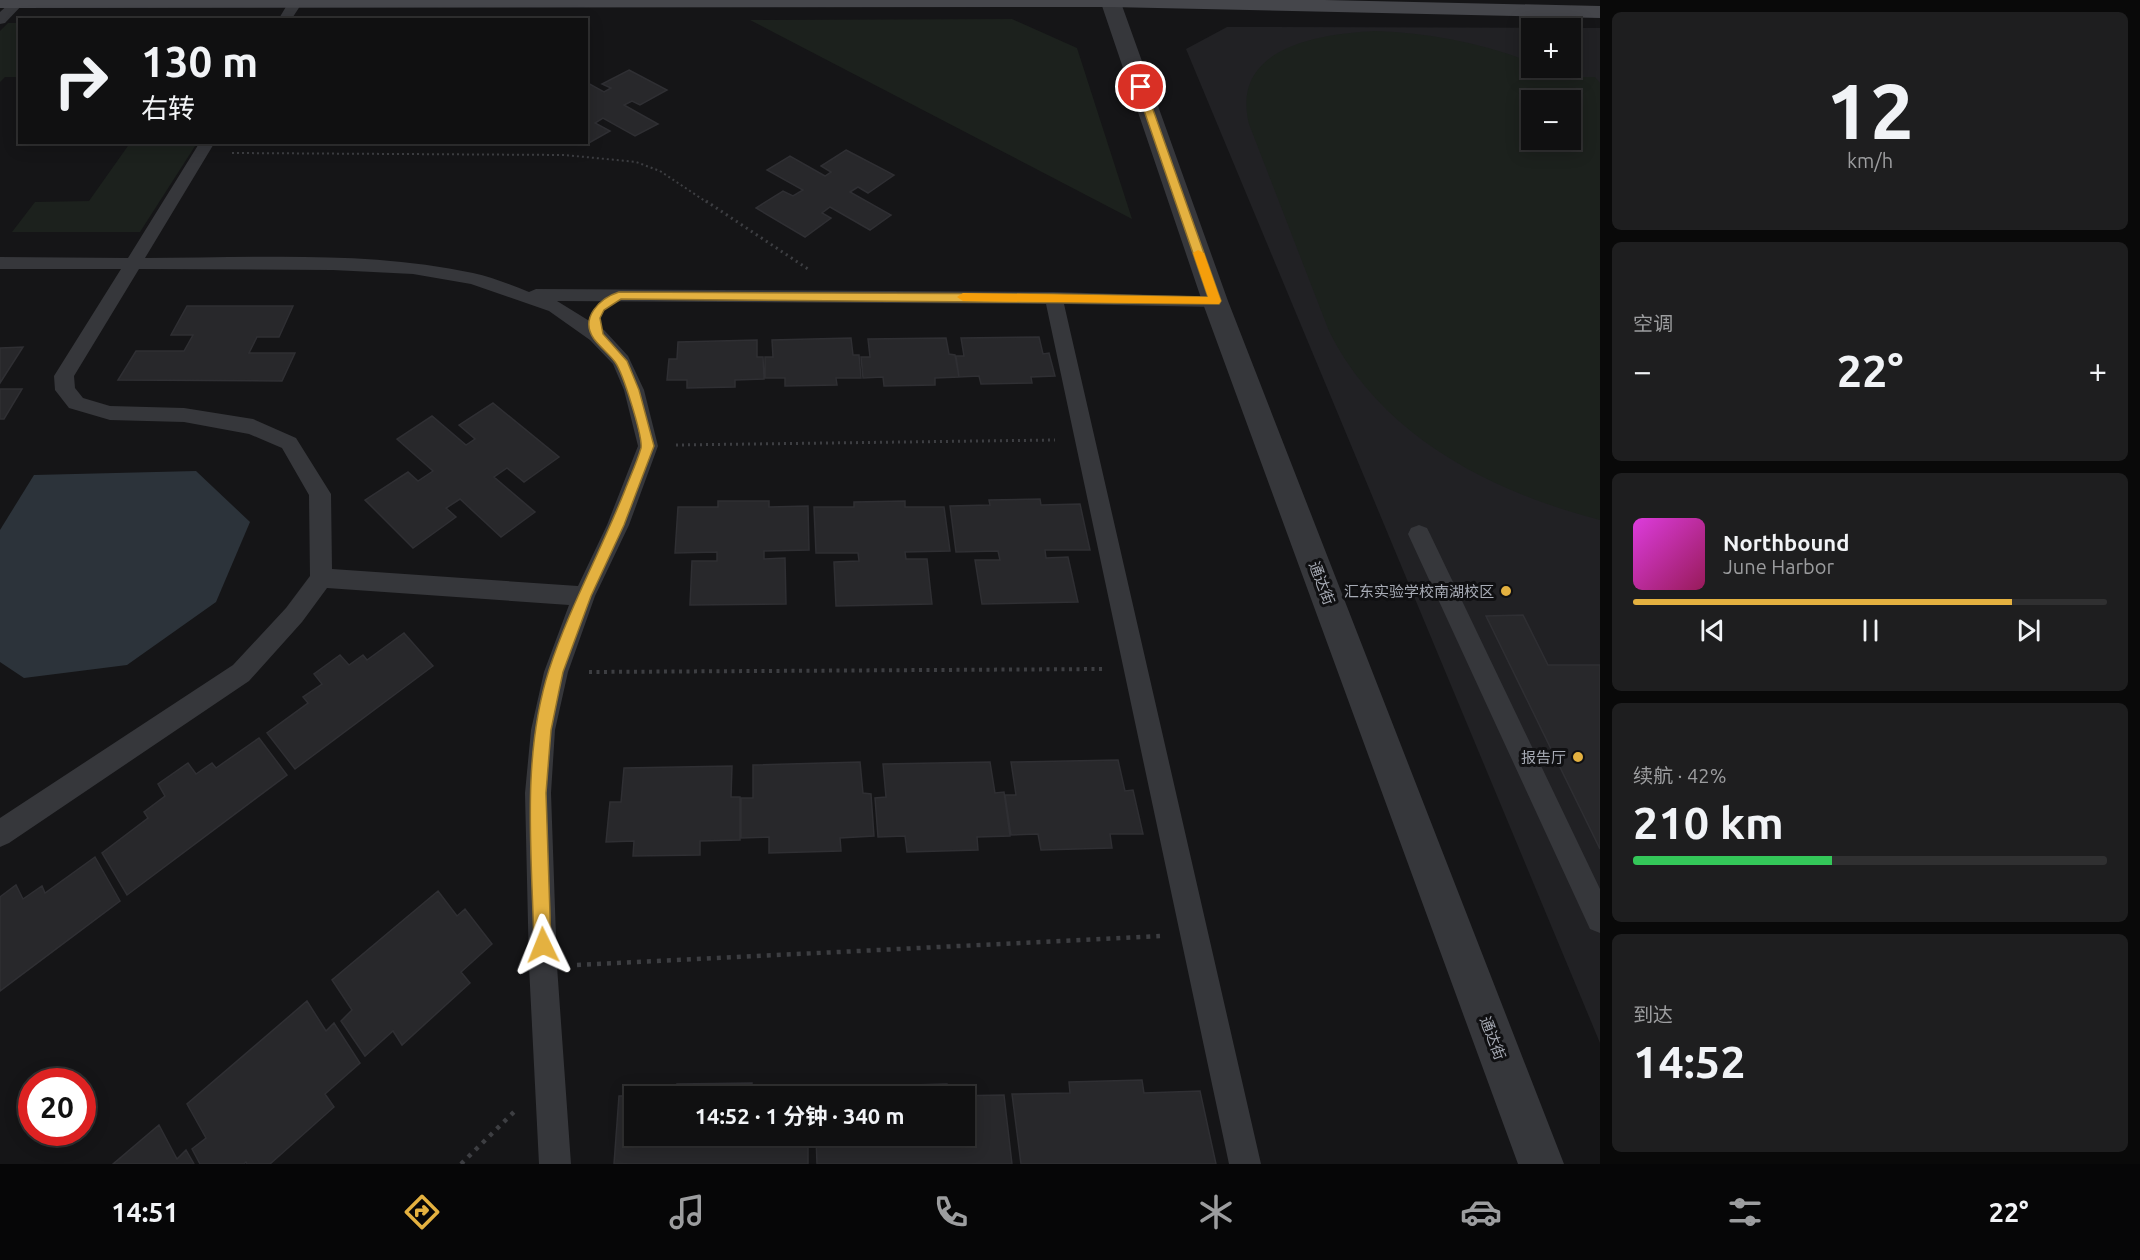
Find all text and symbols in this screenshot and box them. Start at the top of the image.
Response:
map controls [1521,18,1581,150]
button: + [1521,18,1581,78]
text: 130 m [141,38,258,85]
icon: right [42,42,120,120]
pin [1115,61,1166,112]
text: 12 [1826,66,1914,154]
icon: arrive [1124,70,1157,103]
button: − [1521,90,1581,150]
text: 右转 [141,93,195,123]
text: km/h [1847,149,1893,172]
text: 空调 [1633,312,1673,335]
text: 22° [1837,345,1903,396]
text: − [1633,352,1652,389]
text: + [2088,352,2107,389]
text: Northbound [1723,530,1849,555]
text: June Harbor [1723,555,1834,578]
street label: 通达街 [1306,559,1338,607]
place label: 汇东实验学校南湖校区 [1344,583,1494,600]
marker: 汇东实验学校南湖校区 [1499,584,1513,598]
icon: previous [1696,614,1729,647]
icon: pause [1854,614,1887,647]
icon: next [2012,614,2045,647]
place label: 报告厅 [1521,749,1566,766]
marker: 报告厅 [1571,750,1585,764]
text: 续航 · 42% [1633,764,1726,787]
text: 210 km [1633,797,1784,848]
position arrow [511,913,575,977]
text: 到达 [1633,1003,1673,1026]
street label: 通达街 [1477,1014,1509,1062]
text: 14:52 [1633,1036,1746,1087]
speed limit sign: 20 [18,1068,96,1146]
text: 14:52 · 1 分钟 · 340 m [695,1103,904,1128]
icon: directions [401,1191,443,1233]
icon: music [666,1191,708,1233]
icon: phone [930,1191,972,1233]
icon: climate [1195,1191,1237,1233]
icon: car [1460,1191,1502,1233]
icon: filters [1724,1191,1766,1233]
text: 14:51 [111,1197,179,1227]
text: 22° [1989,1197,2029,1227]

